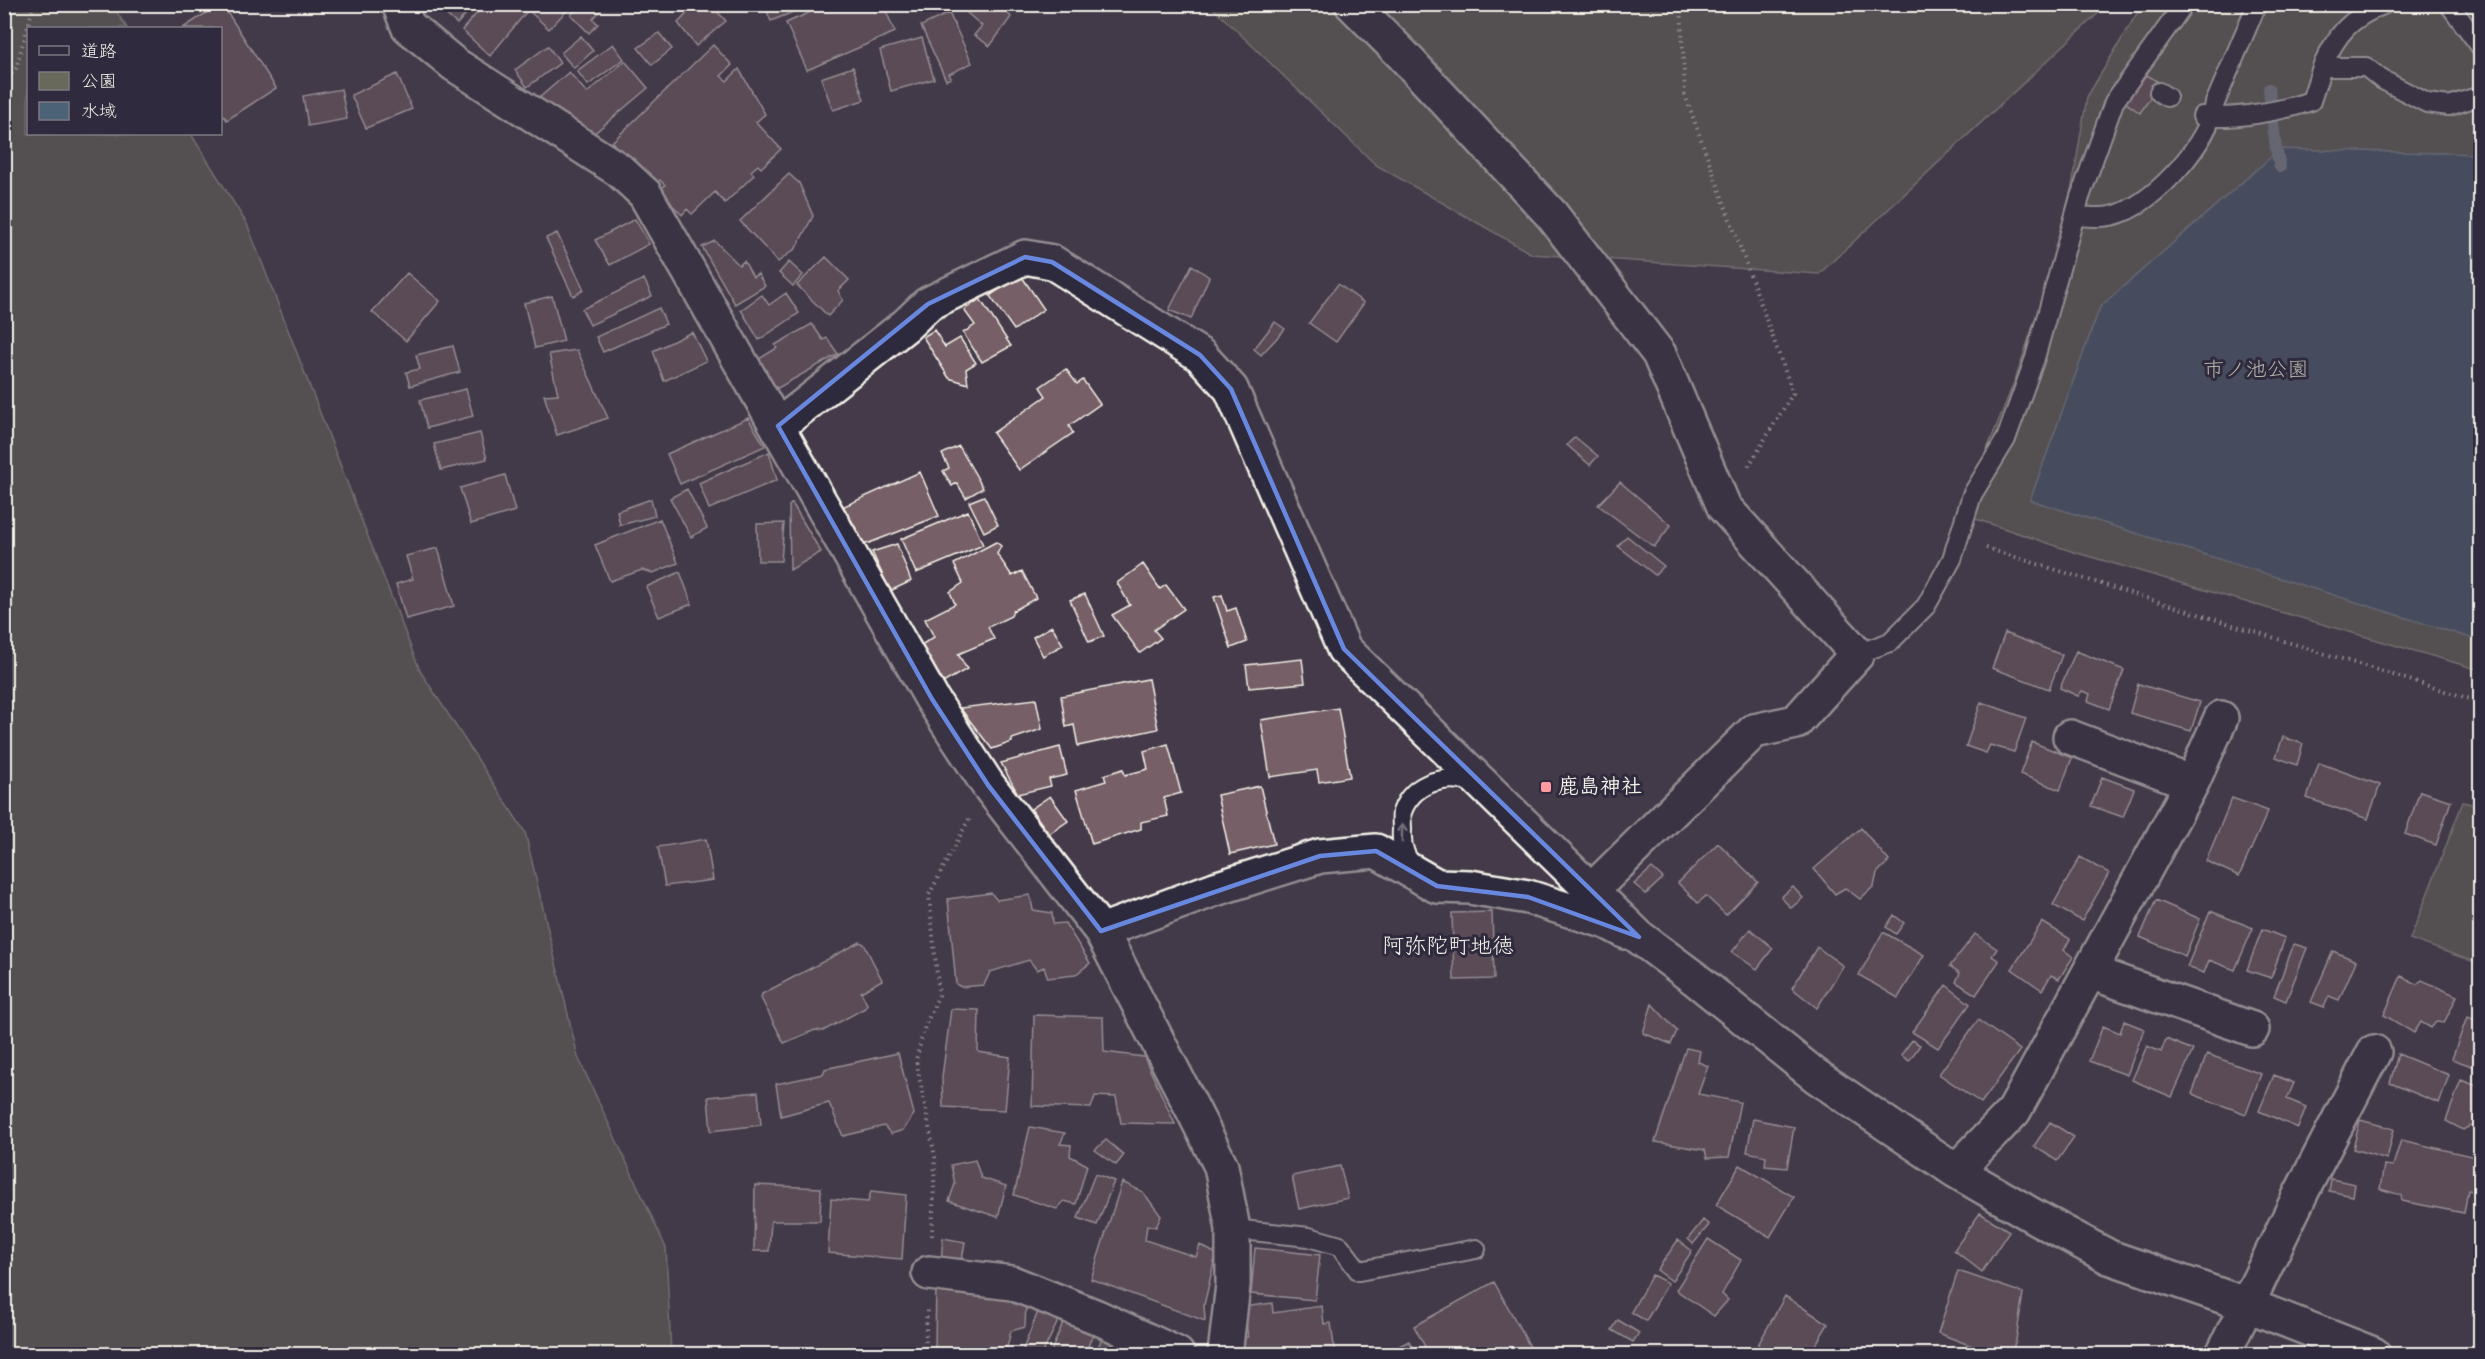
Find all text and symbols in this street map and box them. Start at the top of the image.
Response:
legend [27,27,222,135]
text: 道路 [81,40,117,64]
text: 公園 [81,70,117,94]
text: 水域 [81,100,117,124]
park label: 市ノ池公園 [2204,356,2309,384]
place label: 鹿島神社 [1558,773,1642,801]
marker: 鹿島神社 [1539,780,1553,794]
one-way arrow [1396,824,1407,844]
district label: 阿弥陀町地徳 [1382,933,1514,961]

